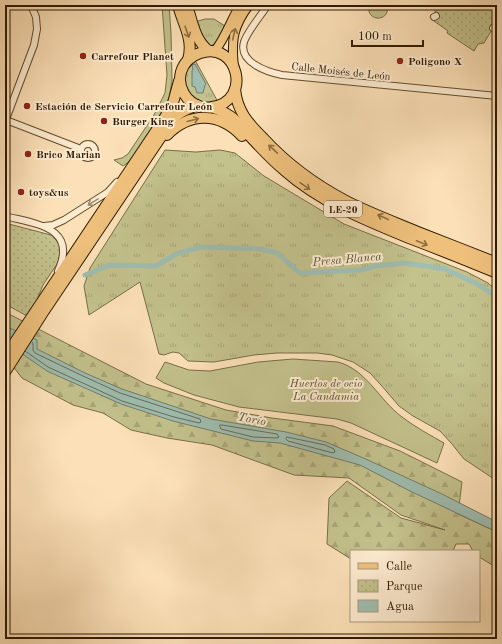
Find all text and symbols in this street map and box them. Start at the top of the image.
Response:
scale bar [352,22,423,48]
one-way arrow [184,25,191,38]
one-way arrow [231,28,239,41]
text: 100 m [358,31,392,43]
marker: Carrefour Planet [78,51,88,61]
place label: Carrefour Planet [91,52,174,63]
marker: Poligono X [395,56,405,66]
place label: Poligono X [408,57,463,68]
street label: Calle Moisés de León [291,62,391,83]
marker: Estación de Servicio Carrefour León [22,101,32,111]
place label: Estación de Servicio Carrefour León [35,102,212,113]
marker: Burger King [99,116,109,126]
one-way arrow [186,116,199,123]
place label: Burger King [112,117,174,128]
one-way arrow [268,144,278,154]
marker: Brico Marian [23,149,33,159]
place label: Brico Marian [36,150,101,161]
one-way arrow [299,182,310,190]
marker: toys&us [16,187,26,197]
place label: toys&us [29,188,69,199]
one-way arrow [87,198,99,206]
road number: LE-20 [324,201,362,217]
one-way arrow [377,213,389,220]
one-way arrow [415,239,427,247]
water label: Presa Blanca [311,251,383,269]
park label: Huertos de ocio La Candamia [289,379,362,403]
water label: Torío [237,411,267,429]
legend [350,550,480,622]
text: Calle [386,561,412,573]
text: Parque [386,581,423,593]
text: Agua [386,601,414,613]

